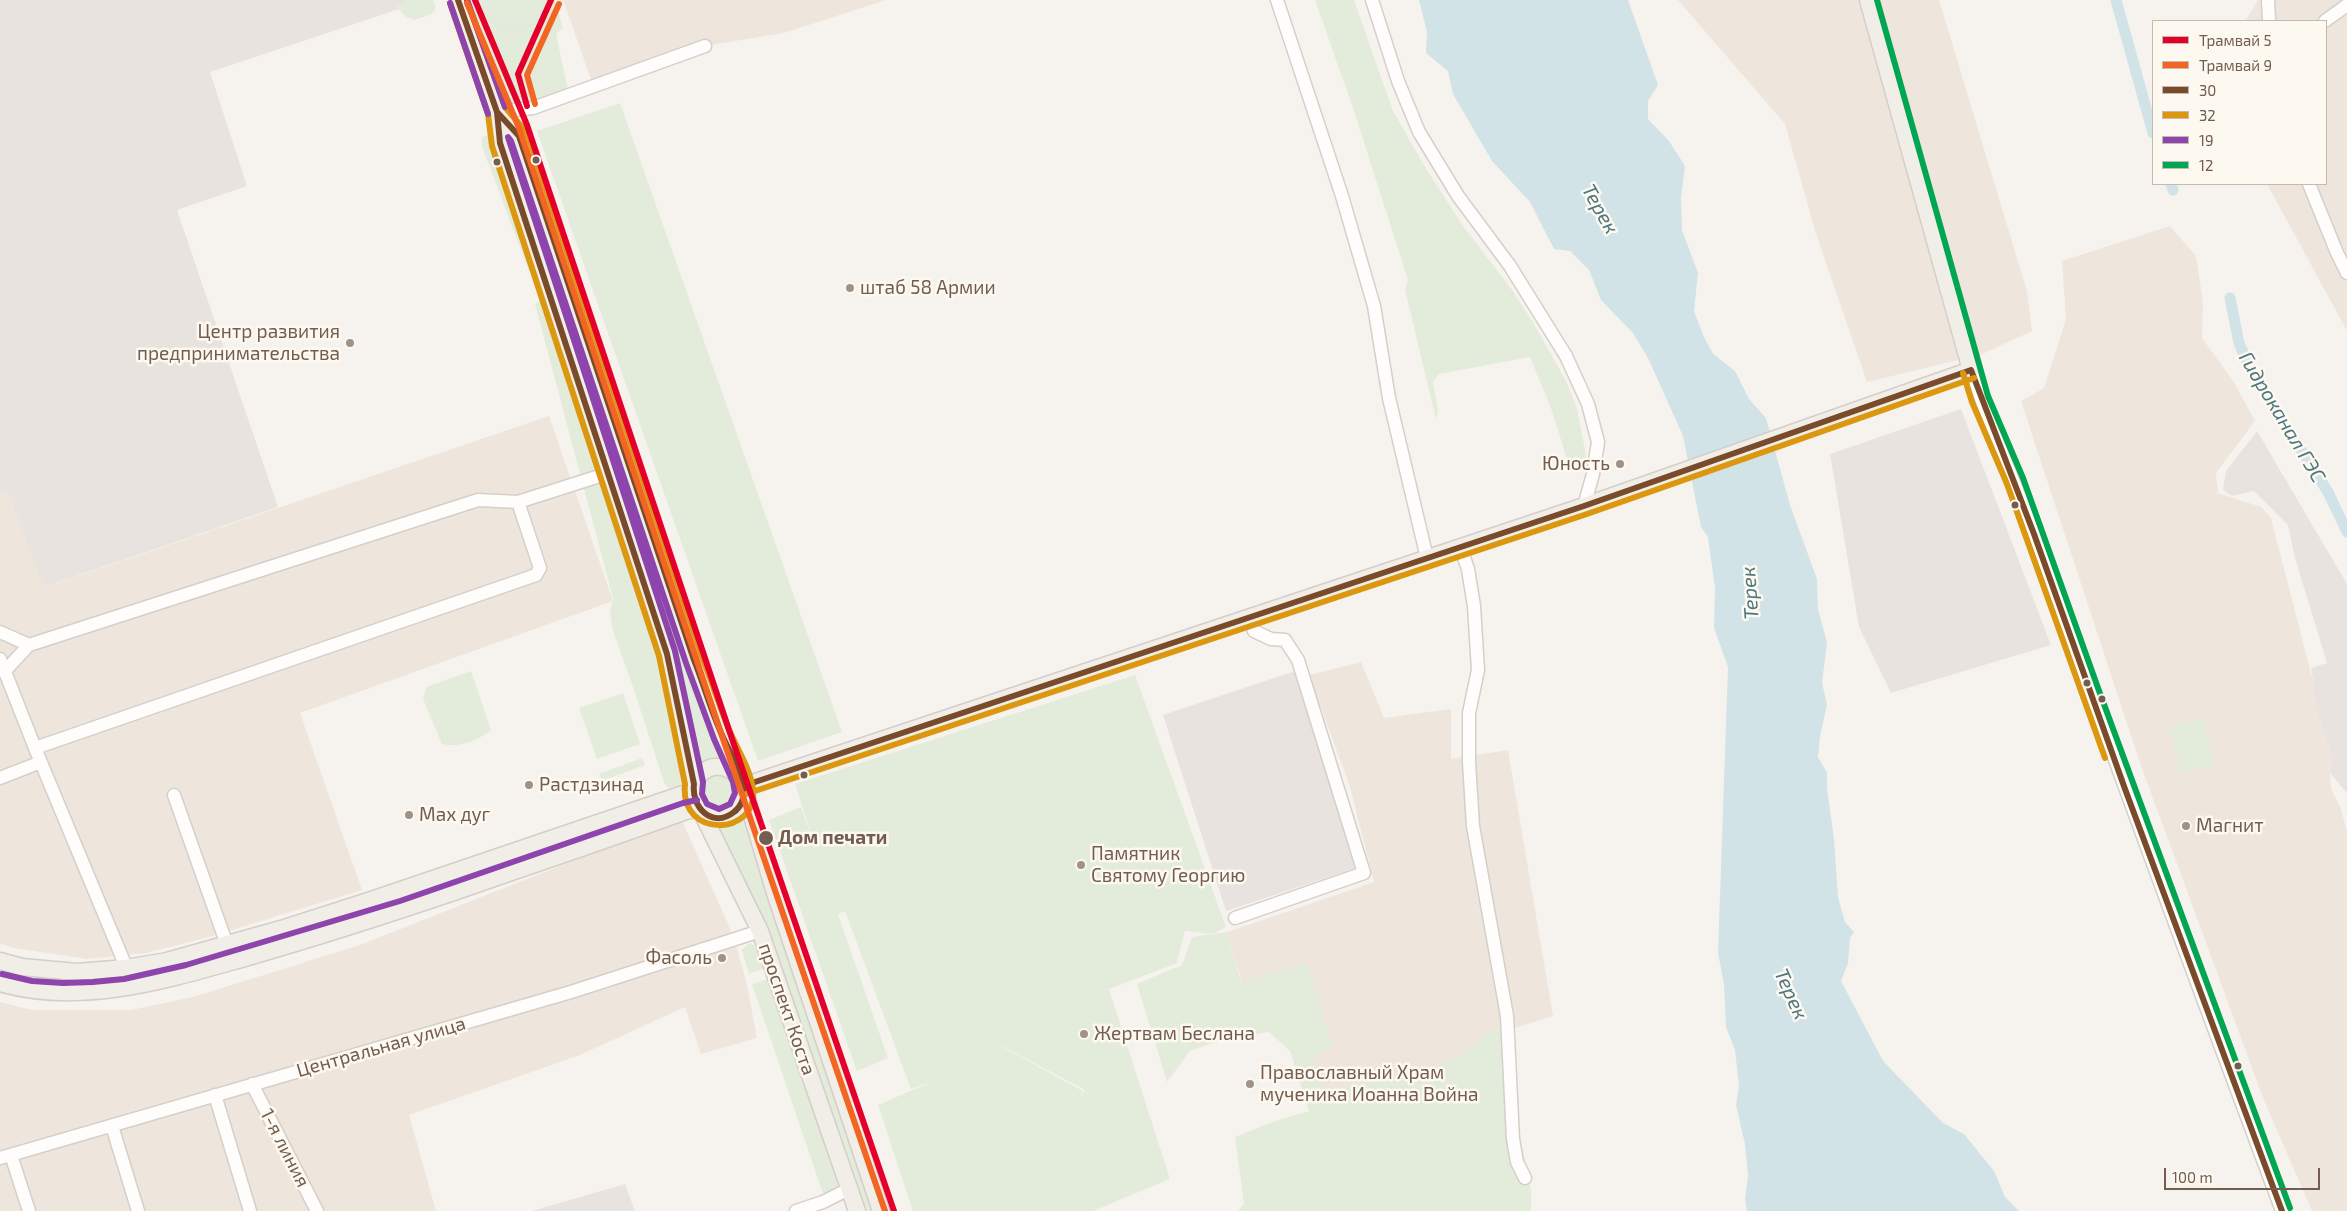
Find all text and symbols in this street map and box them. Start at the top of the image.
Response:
legend [2152,20,2327,185]
text: Трамвай 5 [2199,31,2271,49]
text: Трамвай 9 [2199,56,2272,74]
text: 30 [2199,81,2216,99]
text: 32 [2199,106,2216,124]
text: 19 [2199,131,2214,149]
unlabelled marker [531,155,541,165]
text: 12 [2199,156,2213,174]
unlabelled marker [492,157,502,167]
water label: Терек [1577,180,1623,238]
place label: штаб 58 Армии [860,277,996,299]
marker: штаб 58 Армии [844,282,856,294]
place label: Центр развития предпринимательства [137,321,340,365]
marker: Центр развития предпринимательства [344,337,356,349]
water label: Гидроканал ГЭС [2234,347,2330,487]
place label: Юность [1542,453,1610,475]
marker: Юность [1614,458,1626,470]
unlabelled marker [2010,500,2020,510]
water label: Терек [1736,566,1764,620]
unlabelled marker [2082,678,2092,688]
unlabelled marker [2097,694,2107,704]
unlabelled marker [799,770,809,780]
place label: Растдзинад [539,774,644,796]
marker: Растдзинад [523,779,535,791]
place label: Мах дуг [419,804,490,826]
marker: Мах дуг [403,809,415,821]
place label: Магнит [2196,815,2263,837]
marker: Магнит [2180,820,2192,832]
place label: Дом печати [778,827,887,849]
marker: Дом печати [757,829,775,847]
place label: Памятник Святому Георгию [1091,843,1245,887]
marker: Памятник Святому Георгию [1075,859,1087,871]
street label: проспект Коста [754,940,820,1078]
place label: Фасоль [646,947,712,969]
marker: Фасоль [716,952,728,964]
water label: Терек [1769,965,1813,1023]
street label: Центральная улица [294,1012,468,1082]
place label: Жертвам Беслана [1094,1023,1255,1045]
marker: Жертвам Беслана [1078,1028,1090,1040]
unlabelled marker [2233,1061,2243,1071]
place label: Православный Храм мученика Иоанна Война [1260,1062,1478,1106]
marker: Православный Храм мученика Иоанна Война [1244,1078,1256,1090]
street label: 1-я линия [256,1105,314,1191]
scale bar [2167,1158,2323,1190]
text: 100 m [2172,1168,2213,1186]

